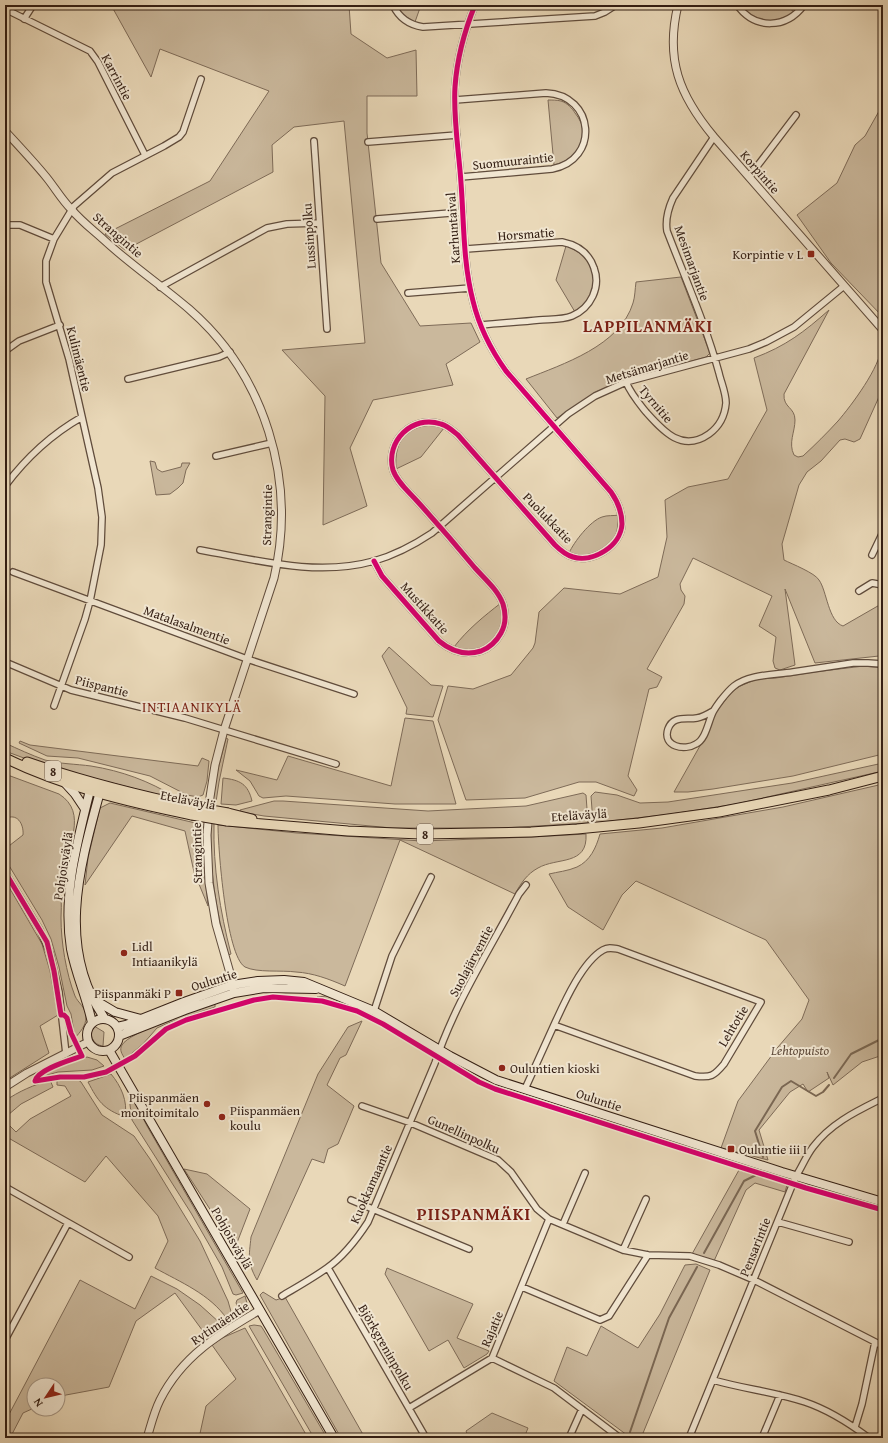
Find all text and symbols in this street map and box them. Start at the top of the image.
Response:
street label: Karrintie [97,51,137,103]
street label: Korpintie [736,146,784,198]
street label: Suomuuraintie [472,147,554,175]
street label: Karhuntaival [441,191,465,264]
street label: Lussinpolku [297,203,321,269]
street label: Strangintie [89,208,147,262]
street label: Horsmatie [497,223,555,245]
street label: Mesimarjantie [670,223,714,303]
place label: Korpintie v L [732,245,804,264]
marker: Korpintie v L [806,249,816,259]
district label: LAPPILANMÄKI [583,313,713,338]
street label: Kulimäentie [62,324,96,394]
street label: Metsämarjantie [603,345,691,389]
street label: Tyrnitie [634,381,678,427]
street label: Strangintie [257,484,277,546]
street label: Puolukkatie [519,488,577,548]
street label: Mustikkatie [396,578,454,638]
street label: Matalasalmentie [141,601,233,649]
street label: Piispantie [73,670,131,702]
district label: INTIAANIKYLÄ [142,697,242,717]
road number: 8 [45,761,61,781]
street label: Eteläväylä [159,785,218,815]
street label: Eteläväylä [550,804,608,826]
street label: Strangintie [187,822,207,884]
road number: 8 [417,824,433,844]
street label: Pohjoisväylä [48,830,78,901]
street label: Suolajärventie [444,922,498,1000]
place label: Lidl Intiaanikylä [132,937,199,971]
marker: Lidl Intiaanikylä [119,948,129,958]
street label: Ouluntie [189,964,239,996]
place label: Piispanmäki P [94,984,171,1003]
marker: Piispanmäki P [174,988,184,998]
street label: Lehtotie [713,1002,753,1050]
park label: Lehtopuisto [770,1041,829,1060]
place label: Ouluntien kioski [510,1059,600,1078]
marker: Ouluntien kioski [497,1063,507,1073]
street label: Ouluntie [574,1084,624,1116]
place label: Piispanmäen monitoimitalo [121,1088,200,1122]
marker: Piispanmäen monitoimitalo [202,1099,212,1109]
place label: Piispanmäen koulu [230,1101,301,1135]
street label: Gunellinpolku [425,1110,503,1158]
marker: Piispanmäen koulu [217,1112,227,1122]
place label: Ouluntie iii I [739,1140,807,1159]
street label: Kuokkamaantie [345,1141,397,1227]
marker: Ouluntie iii I [726,1144,736,1154]
district label: PIISPANMÄKI [417,1201,531,1226]
street label: Pohjoisväylä [207,1203,258,1273]
street label: Pensarintie [735,1215,775,1279]
street label: Rytimäentie [187,1296,253,1350]
street label: Björkgreninpolku [354,1301,418,1393]
street label: Rajatie [476,1308,508,1350]
north arrow [26,1377,66,1417]
text: N [29,1395,46,1410]

